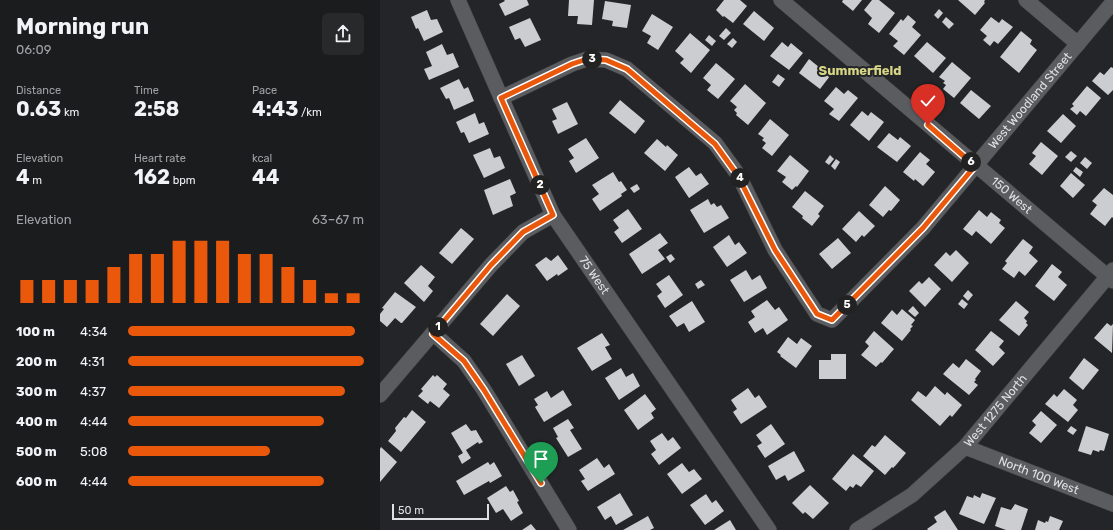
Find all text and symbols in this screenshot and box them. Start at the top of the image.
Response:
text: Morning run [16,13,149,40]
button: share [322,13,364,55]
text: 06:09 [16,42,51,57]
pin: 3 [582,49,602,69]
street label: West Woodland Street [986,49,1075,152]
text: 3 [588,52,596,65]
district label: Summerfield [819,63,901,78]
text: Distance [16,84,61,97]
text: Time [134,84,159,97]
text: Pace [252,84,277,97]
pin [911,84,945,125]
icon: check [917,90,939,112]
text: 0.63 [16,97,61,121]
text: 2:58 [134,97,179,121]
text: 4:43 [252,97,298,121]
text: km [61,106,79,119]
text: /km [298,106,322,119]
text: Elevation [16,152,63,165]
text: Heart rate [134,152,186,165]
text: kcal [252,152,272,165]
pin: 6 [961,152,981,172]
text: 6 [967,155,975,168]
text: 4 [16,165,30,189]
text: 162 [134,165,170,189]
text: 44 [252,165,279,189]
pin: 4 [730,168,750,188]
text: 4 [736,171,744,184]
text: m [30,174,42,187]
text: bpm [170,174,196,187]
street label: 150 West [988,174,1035,217]
pin: 2 [530,175,550,195]
text: 2 [536,178,544,191]
text: Elevation [16,212,72,227]
text: 63–67 m [312,212,364,227]
street label: 75 West [576,253,612,297]
pin: 5 [837,295,857,315]
text: 5 [843,298,851,311]
pin: 1 [428,317,448,337]
text: 1 [435,320,441,333]
text: 100 m [16,324,55,339]
text: 4:34 [80,324,107,339]
text: 200 m [16,354,57,369]
text: 4:31 [80,354,105,369]
street label: West 1275 North [961,372,1030,450]
text: 300 m [16,384,57,399]
text: 4:37 [80,384,106,399]
text: 400 m [16,414,57,429]
text: 4:44 [80,414,108,429]
pin [524,442,558,483]
text: 500 m [16,444,57,459]
text: 5:08 [80,444,108,459]
icon: arrive [530,448,552,470]
street label: North 100 West [997,454,1081,497]
text: 600 m [16,474,57,489]
text: 4:44 [80,474,108,489]
scale bar [392,502,489,521]
text: 50 m [398,504,424,517]

